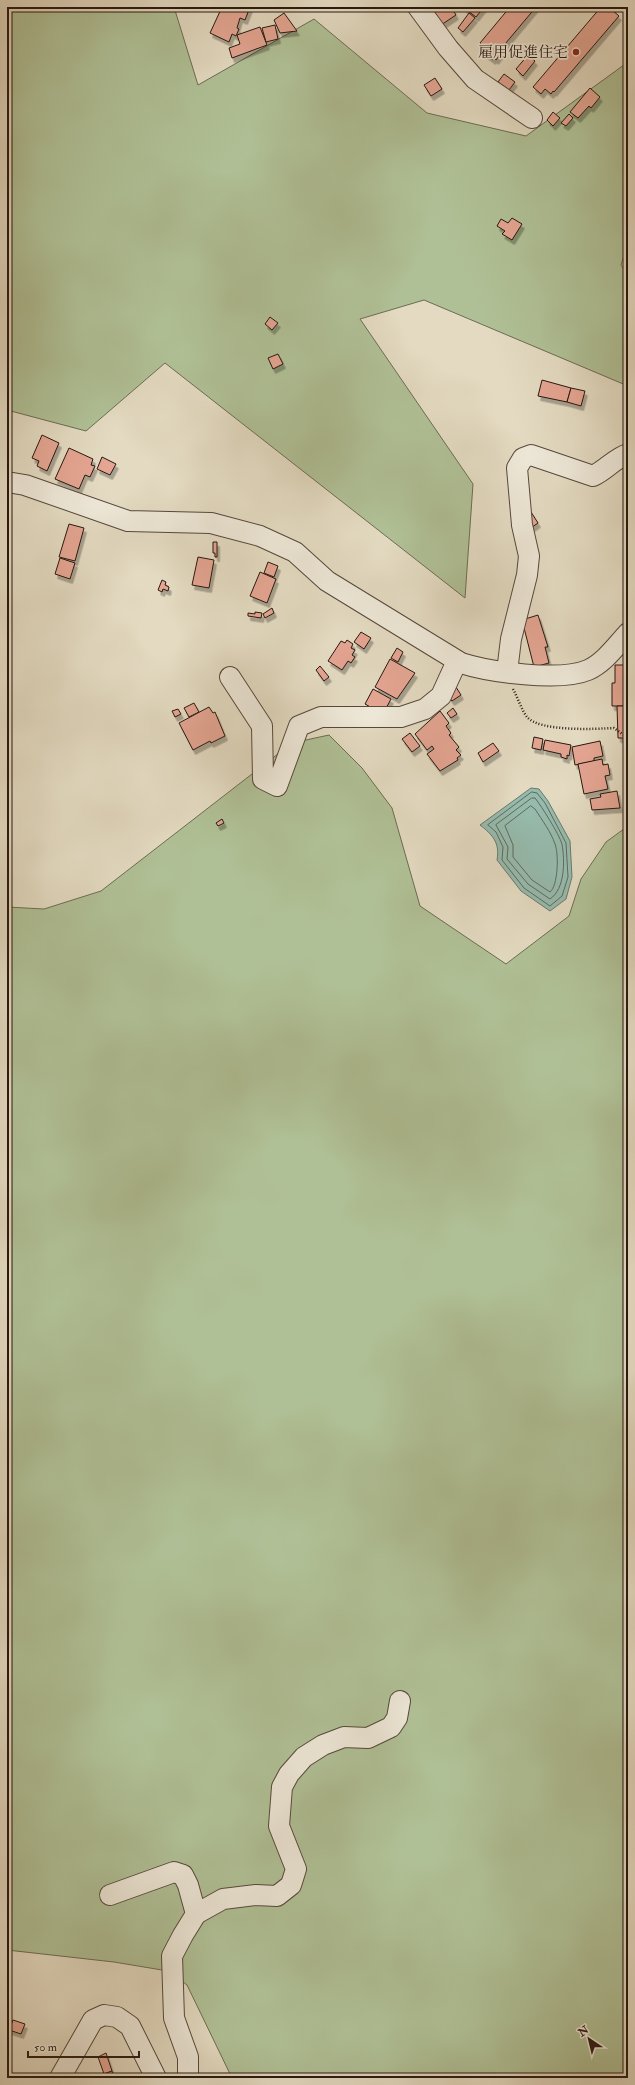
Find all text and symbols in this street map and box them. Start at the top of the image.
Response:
place label: 雇用促進住宅 [478,43,568,62]
marker: 雇用促進住宅 [571,47,581,57]
north arrow [569,2019,609,2059]
text: N [575,2022,592,2040]
scale bar [28,2033,139,2059]
text: 50 m [34,2040,58,2055]

